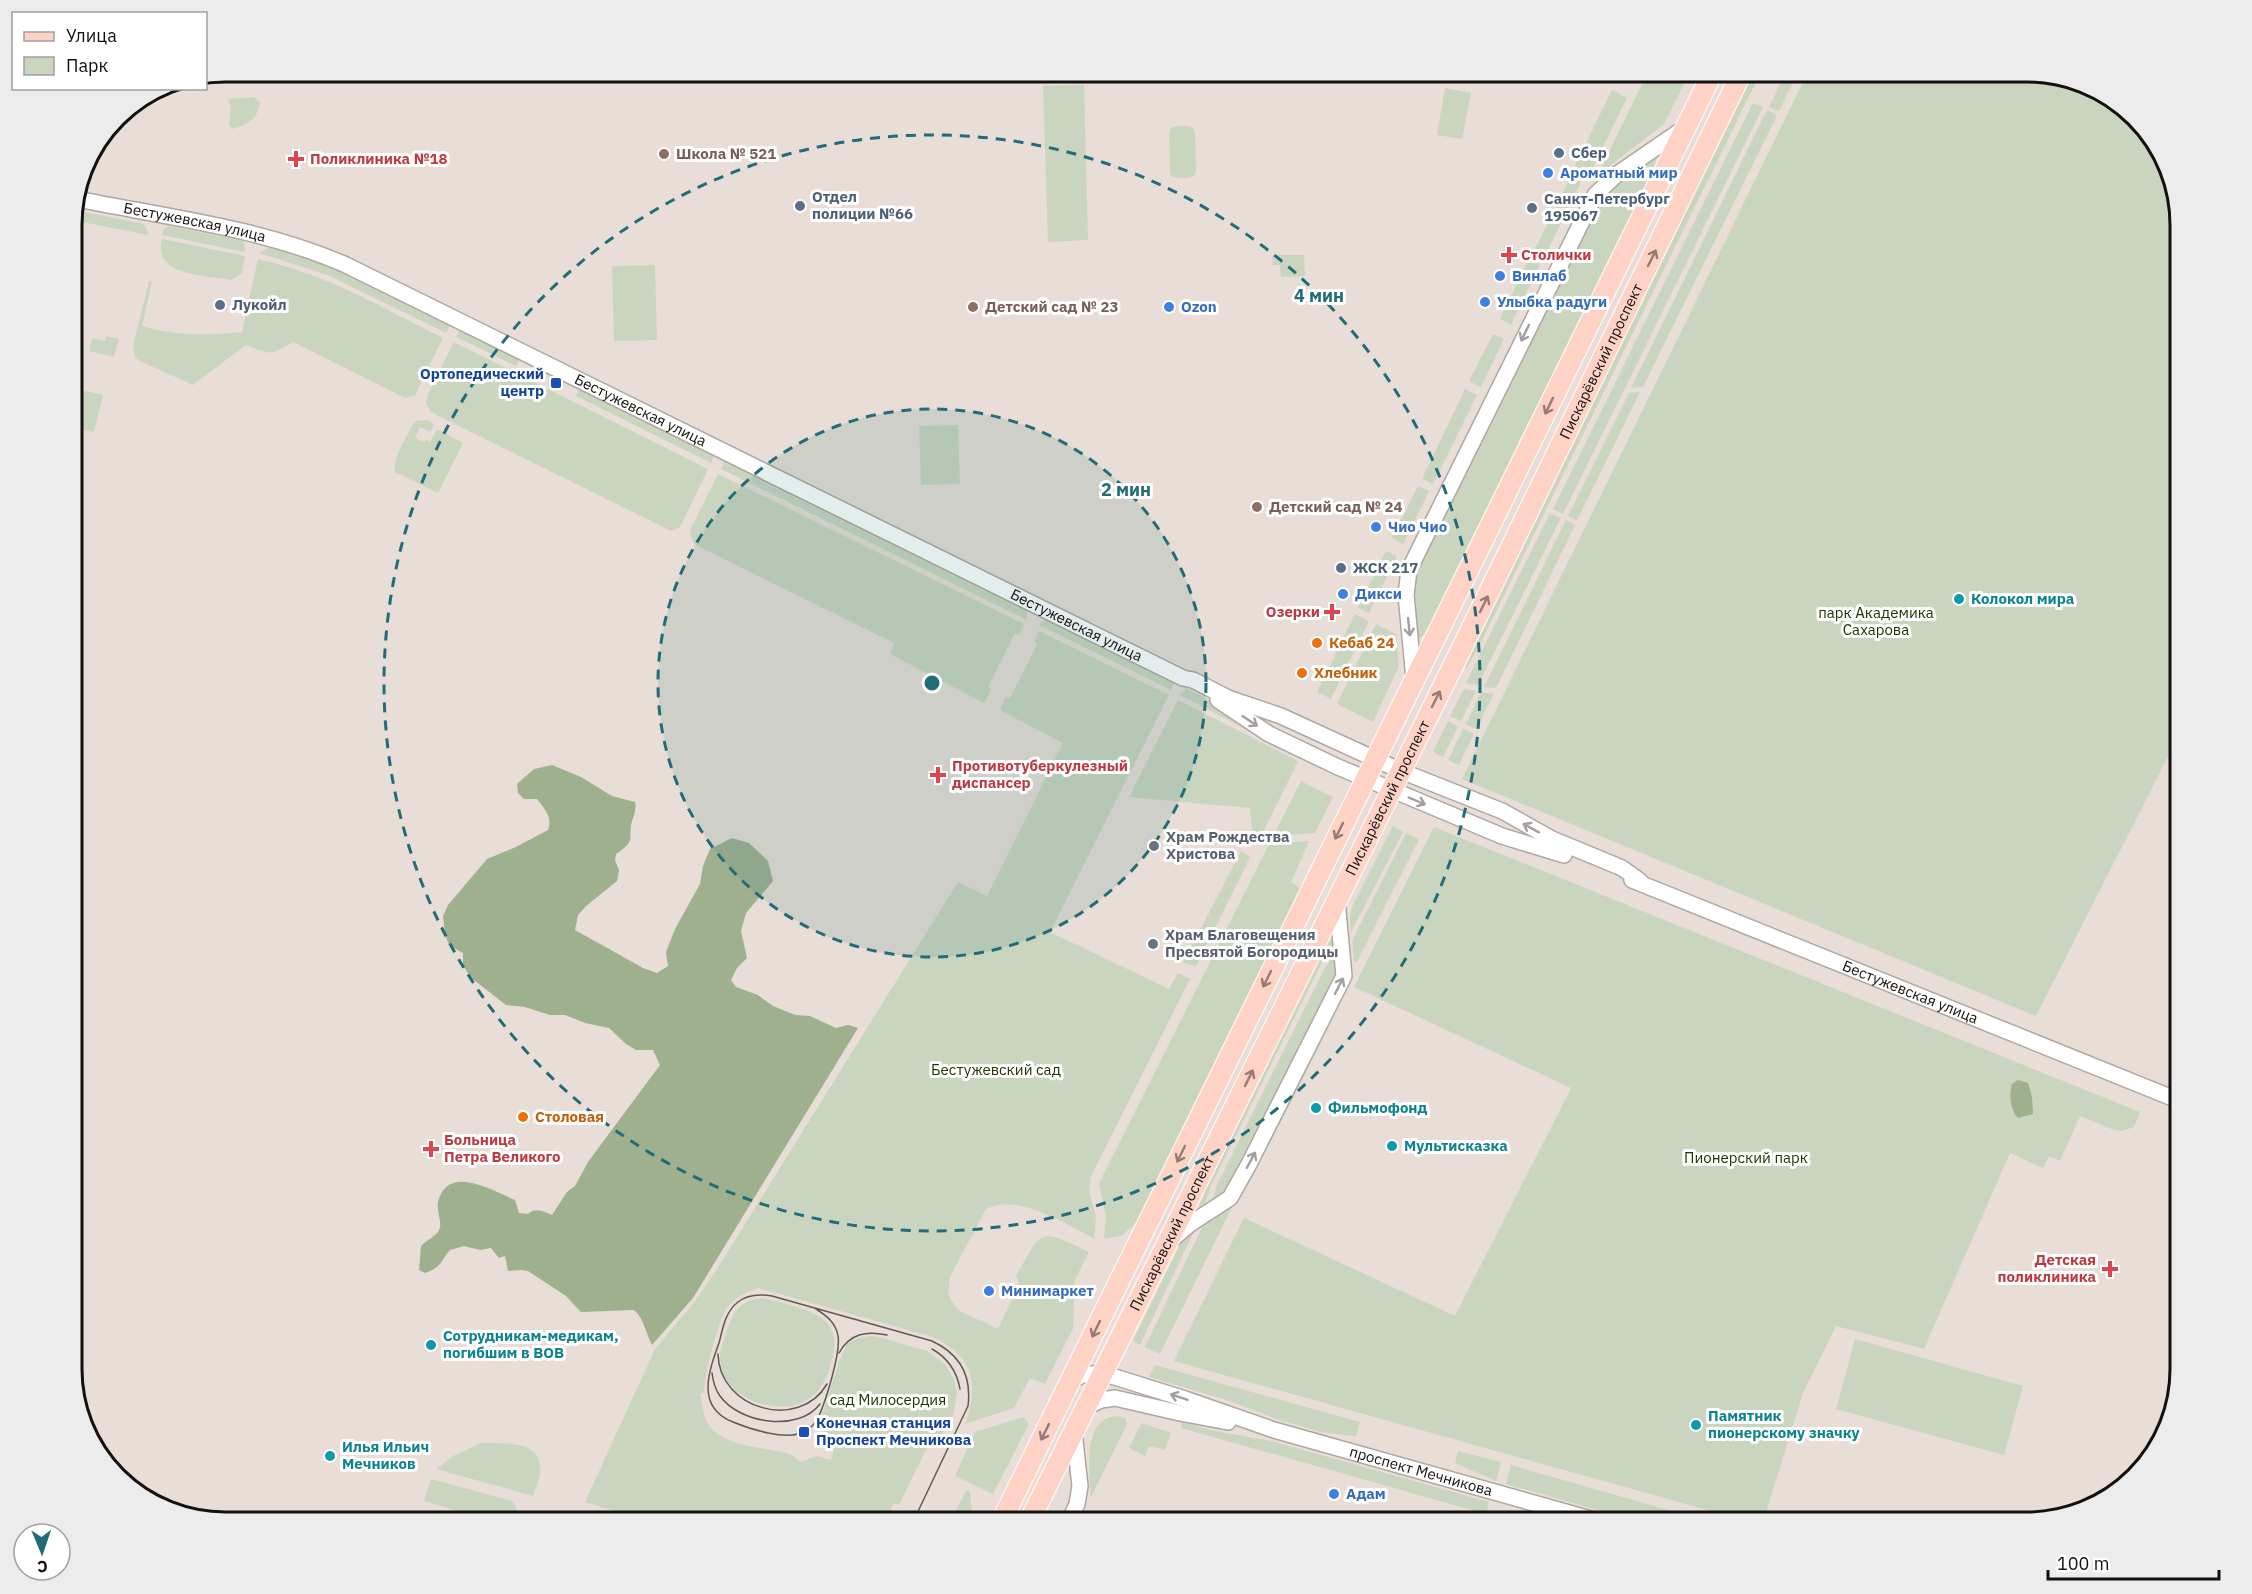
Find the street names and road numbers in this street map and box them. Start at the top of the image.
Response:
street label: Бестужевская улица [122,198,268,246]
street label: Пискарёвский проспект [1555,280,1647,442]
street label: Бестужевская улица [572,369,710,450]
street label: Бестужевская улица [1007,584,1146,665]
street label: Пискарёвский проспект [1341,717,1434,878]
street label: Бестужевская улица [1840,956,1981,1028]
street label: Пискарёвский проспект [1125,1153,1218,1314]
street label: проспект Мечникова [1347,1442,1495,1500]

